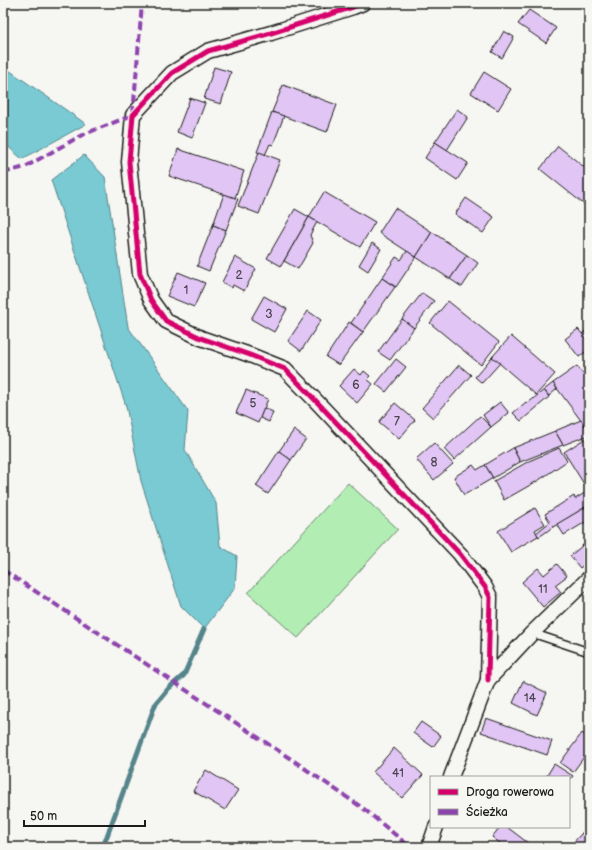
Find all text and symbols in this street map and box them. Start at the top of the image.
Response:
house number: 2 [235,268,243,283]
house number: 1 [184,283,188,298]
house number: 3 [265,307,273,322]
house number: 6 [352,378,360,393]
house number: 5 [250,396,257,411]
house number: 7 [394,414,400,429]
house number: 8 [431,455,438,470]
house number: 11 [538,582,548,597]
house number: 14 [524,691,537,706]
house number: 41 [392,766,404,781]
legend [430,776,570,828]
text: Droga rowerowa [466,785,554,800]
scale bar [24,802,145,828]
text: Ścieżka [466,803,508,820]
text: 50 m [30,809,57,824]

